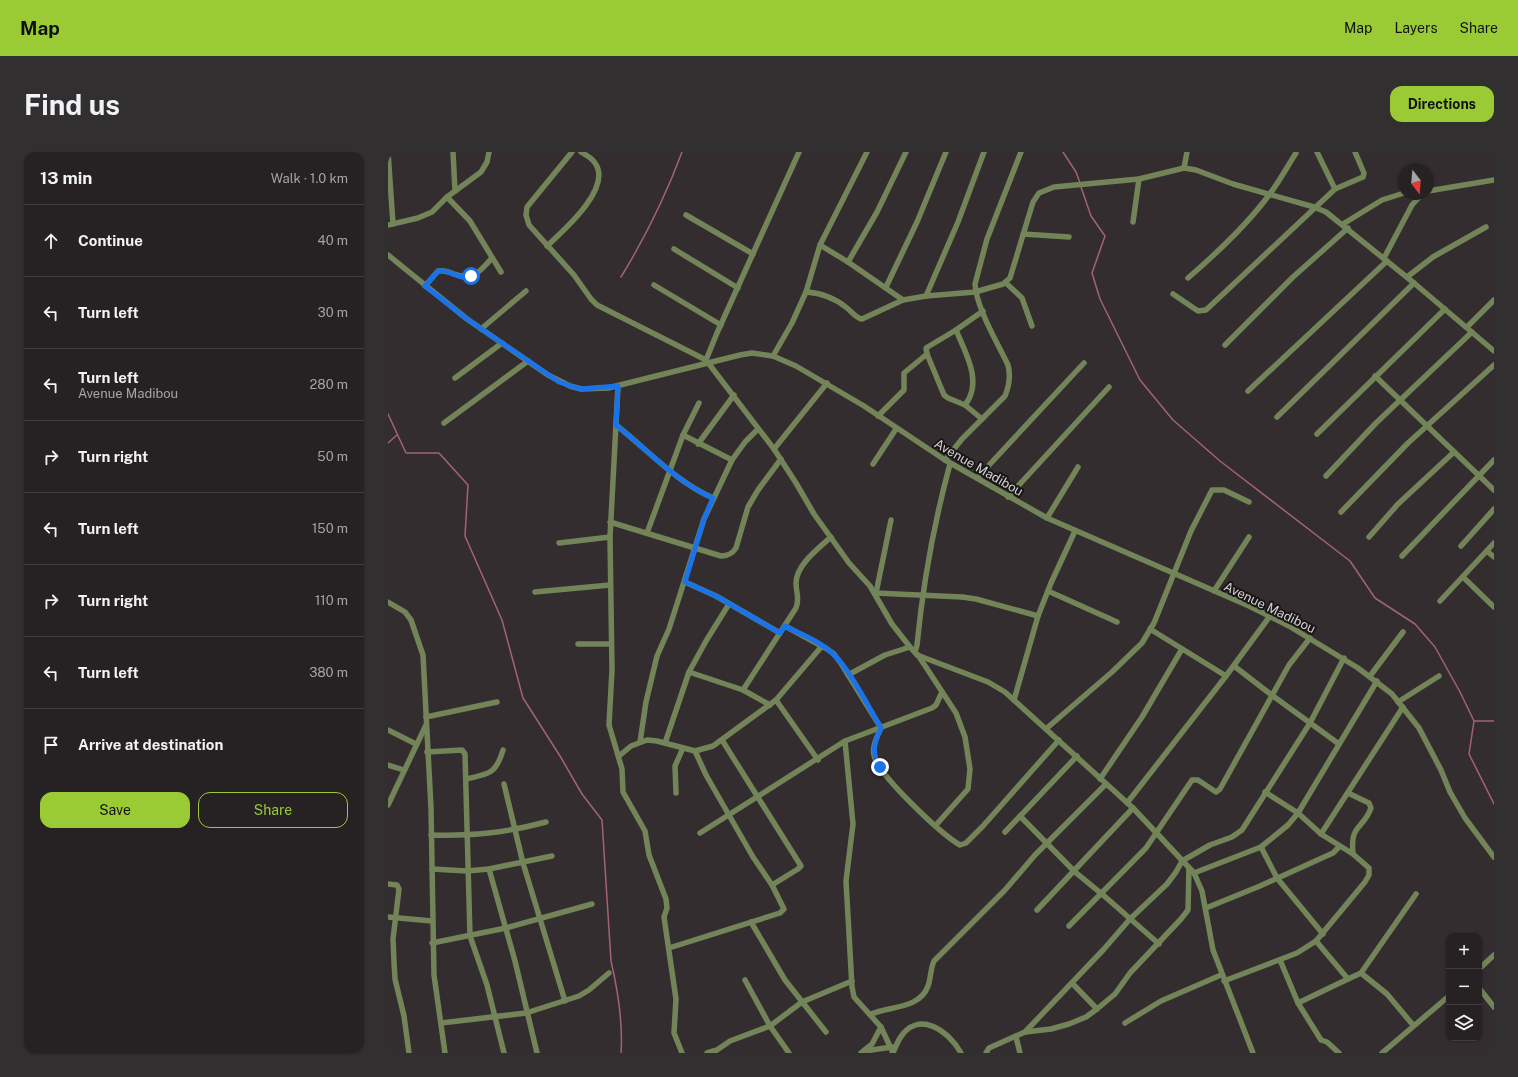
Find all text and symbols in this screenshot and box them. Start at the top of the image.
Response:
text: Map [20,17,60,39]
text: Map [1344,20,1372,36]
text: Layers [1394,20,1438,36]
text: Share [1460,20,1498,36]
button: Directions [1390,86,1494,122]
text: Find us [24,88,120,121]
north arrow [1398,164,1434,200]
text: 13 min [40,168,92,188]
text: Walk · 1.0 km [271,171,348,186]
icon: ahead [40,230,62,252]
text: Continue [78,232,143,249]
text: 40 m [317,233,348,248]
route start [462,267,480,285]
icon: left [40,302,62,324]
text: Turn left [78,304,139,321]
text: 30 m [318,305,348,320]
text: Turn left [78,369,139,386]
icon: left [40,374,62,396]
text: 280 m [310,377,348,392]
text: Avenue Madibou [78,386,178,401]
street label: Avenue Madibou [932,436,1026,499]
icon: right [40,446,62,468]
text: Turn right [78,448,148,465]
text: 50 m [317,449,348,464]
icon: left [40,518,62,540]
text: Turn left [78,520,139,537]
text: 150 m [312,521,348,536]
street label: Avenue Madibou [1221,579,1318,636]
icon: right [40,590,62,612]
text: Turn right [78,592,148,609]
text: 110 m [315,593,348,608]
icon: left [40,662,62,684]
text: Turn left [78,664,139,681]
text: 380 m [309,665,348,680]
icon: arrive [40,734,62,756]
text: Arrive at destination [78,736,223,753]
route end [871,758,889,776]
button: Save [40,792,190,828]
button: Share [198,792,348,828]
map controls [1446,933,1482,1041]
button: + [1446,933,1482,969]
button: − [1446,969,1482,1005]
button: layers [1446,1005,1482,1041]

